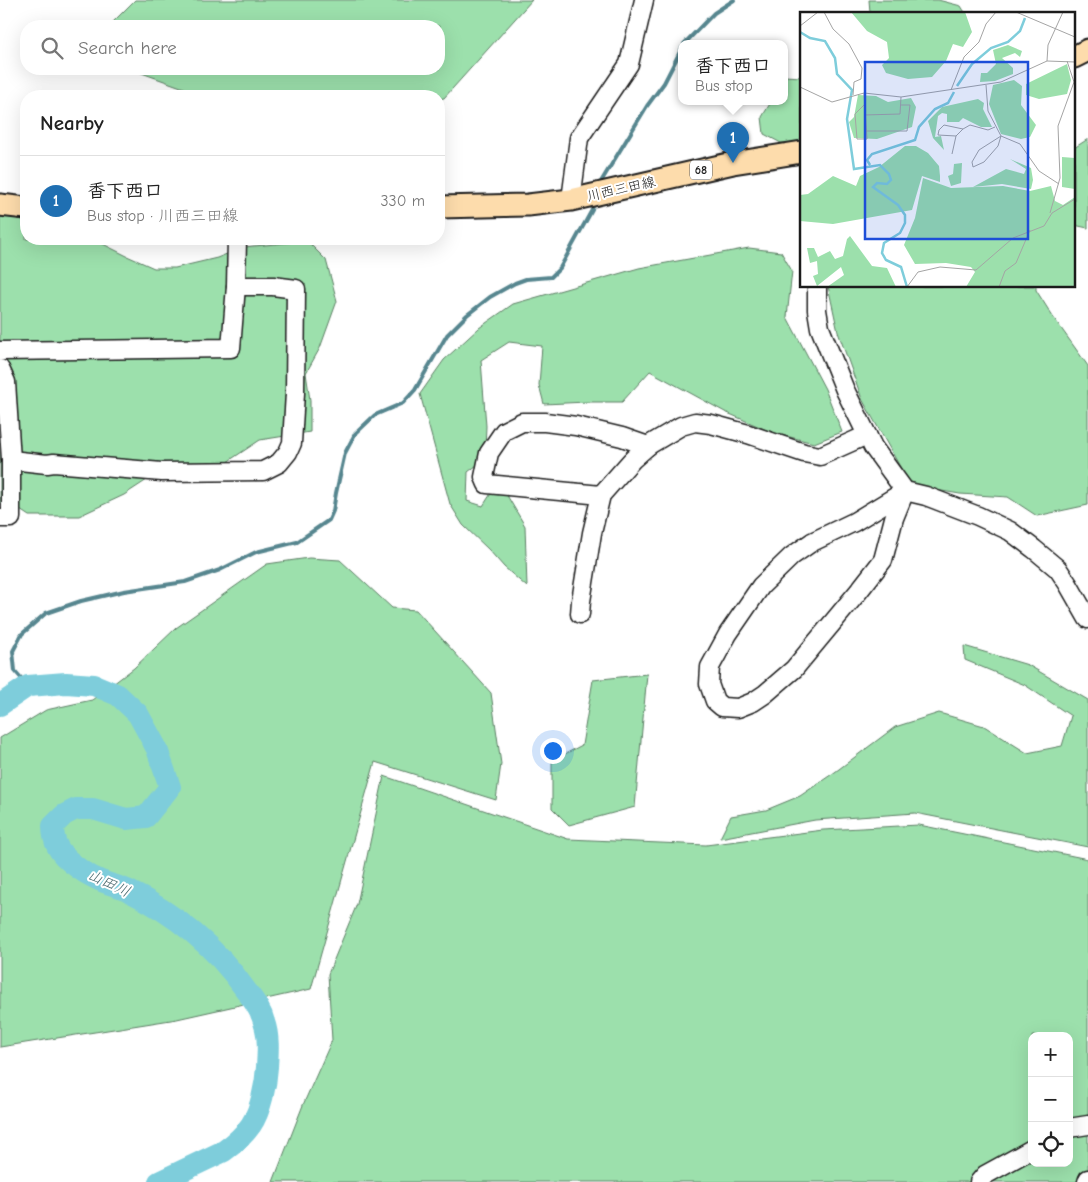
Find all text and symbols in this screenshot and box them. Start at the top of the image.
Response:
inset map [800,12,1076,288]
search box [20,20,445,75]
icon: search [38,34,66,62]
text: Search here [78,37,177,59]
popup [678,40,788,105]
text: 香下西口 [695,55,771,77]
text: Bus stop [695,77,753,95]
text: Nearby [40,111,104,135]
pin: 1 [717,122,749,163]
road number: 68 [690,160,712,180]
street label: 川西三田線 [585,173,657,205]
text: 香下西口 [87,180,163,202]
text: 1 [53,192,59,210]
text: 330 m [380,192,425,210]
text: Bus stop · 川西三田線 [87,207,238,225]
your location [540,738,566,764]
water label: 山田川 [85,865,133,901]
map controls [1028,1032,1073,1167]
button: + [1028,1032,1073,1077]
button: − [1028,1077,1073,1122]
button: locate [1028,1122,1073,1167]

